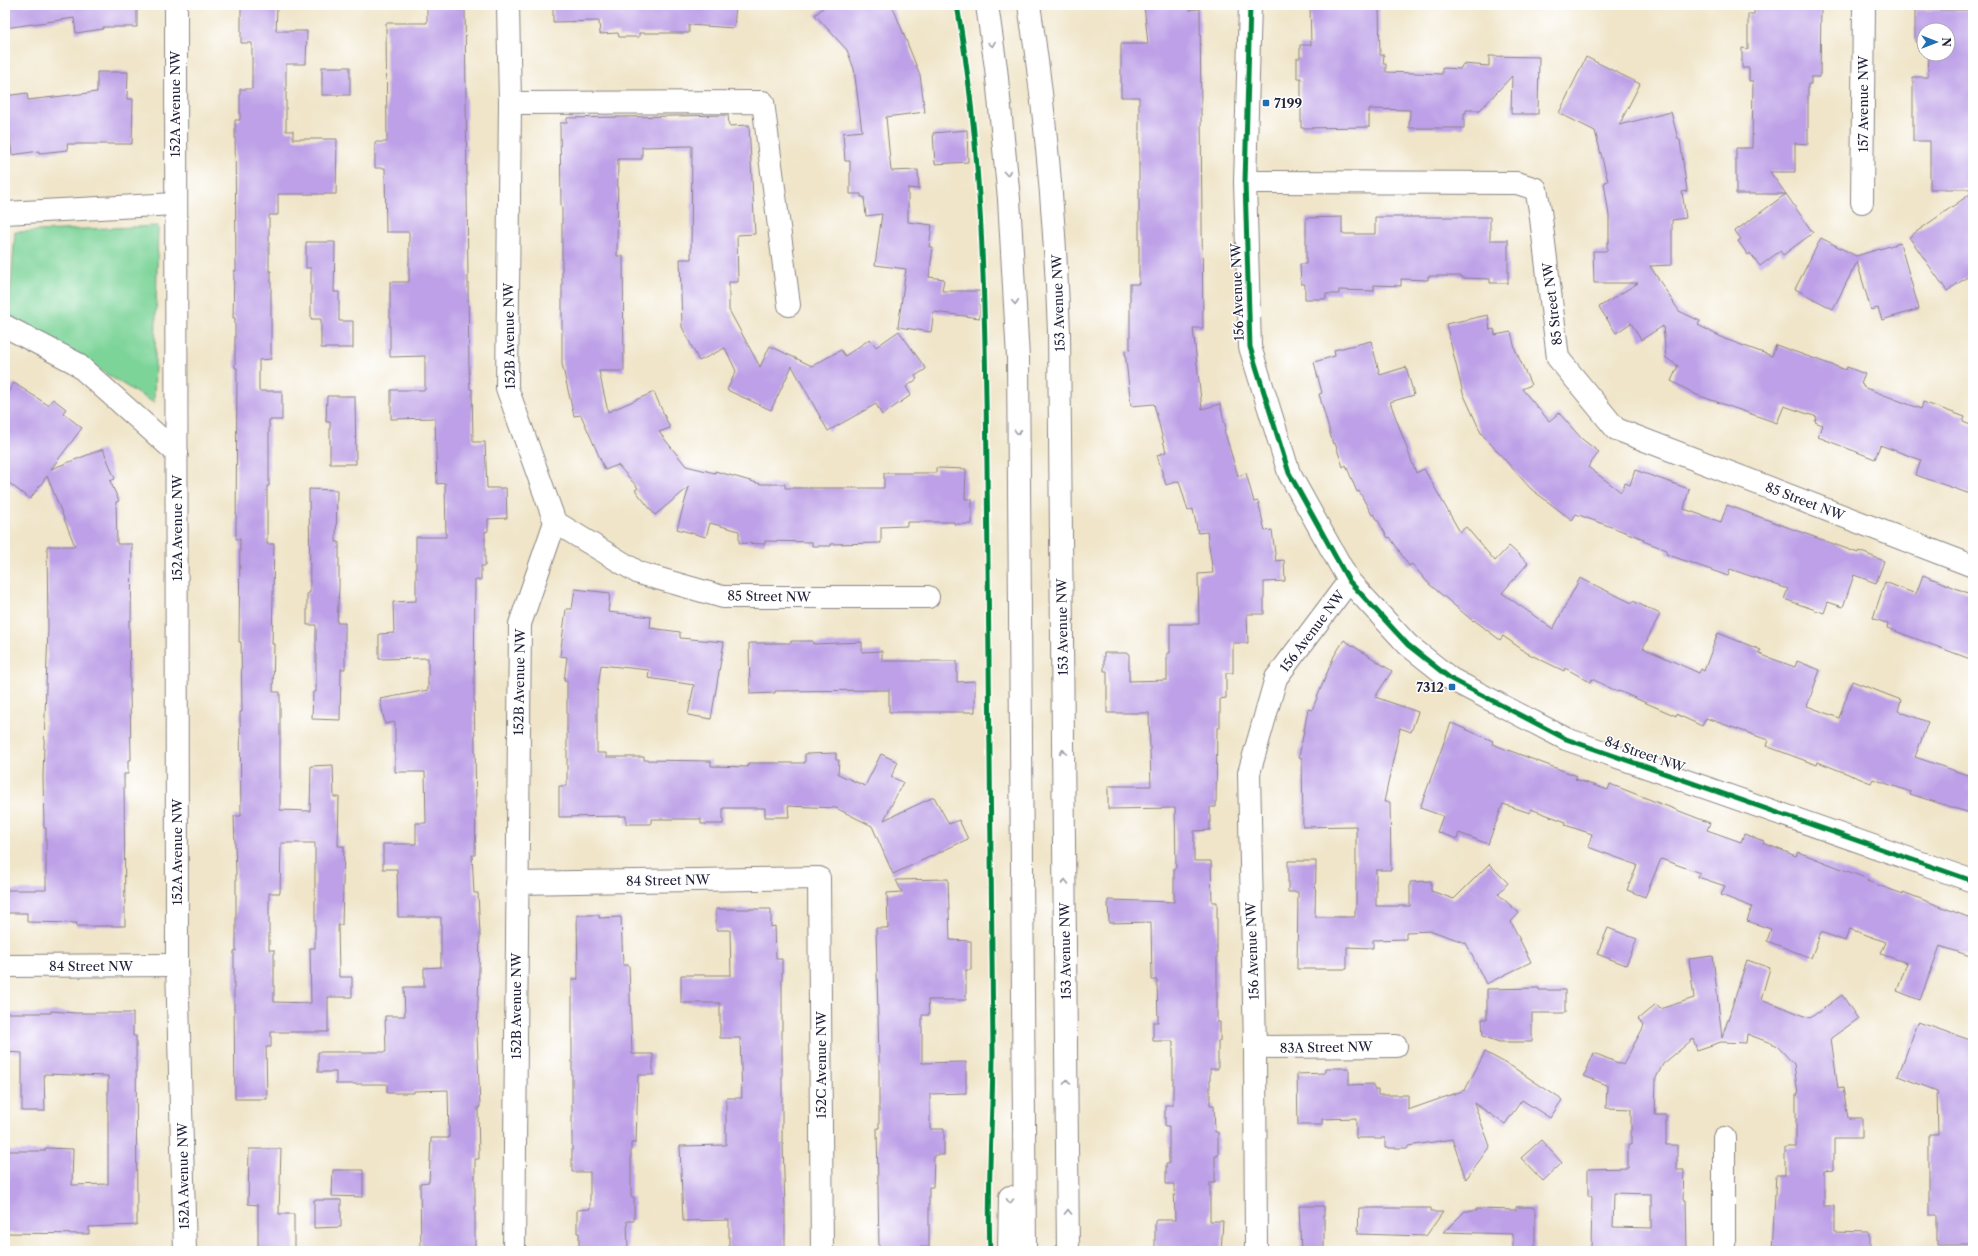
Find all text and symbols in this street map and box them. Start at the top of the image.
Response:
north arrow [1916,22,1956,62]
text: N [1939,37,1953,47]
one-way arrow [987,40,996,47]
street label: 152A Avenue NW [167,50,183,157]
street label: 157 Avenue NW [1855,55,1871,152]
place label: 7199 [1274,95,1302,111]
marker: 7199 [1261,98,1271,108]
one-way arrow [1002,170,1011,176]
street label: 156 Avenue NW [1227,242,1247,341]
street label: 153 Avenue NW [1048,253,1068,352]
street label: 85 Street NW [1539,261,1565,346]
street label: 152B Avenue NW [500,282,518,389]
one-way arrow [1011,299,1019,305]
one-way arrow [1014,429,1022,435]
street label: 152A Avenue NW [169,474,185,581]
street label: 85 Street NW [1763,479,1848,524]
street label: 153 Avenue NW [1053,577,1071,676]
street label: 85 Street NW [727,587,812,605]
street label: 156 Avenue NW [1276,587,1348,675]
street label: 152B Avenue NW [510,628,528,735]
place label: 7312 [1416,679,1444,695]
marker: 7312 [1447,682,1457,692]
street label: 84 Street NW [1603,733,1688,775]
one-way arrow [1059,749,1068,755]
street label: 152A Avenue NW [169,798,185,905]
street label: 84 Street NW [626,871,711,889]
one-way arrow [1061,879,1069,885]
street label: 153 Avenue NW [1056,901,1074,1000]
street label: 156 Avenue NW [1242,901,1262,1000]
street label: 152B Avenue NW [508,952,524,1059]
street label: 84 Street NW [49,958,134,974]
street label: 152C Avenue NW [813,1010,829,1119]
street label: 83A Street NW [1280,1038,1373,1056]
one-way arrow [1063,1079,1071,1085]
street label: 152A Avenue NW [174,1122,192,1229]
one-way arrow [1006,1198,1014,1204]
one-way arrow [1064,1209,1072,1215]

